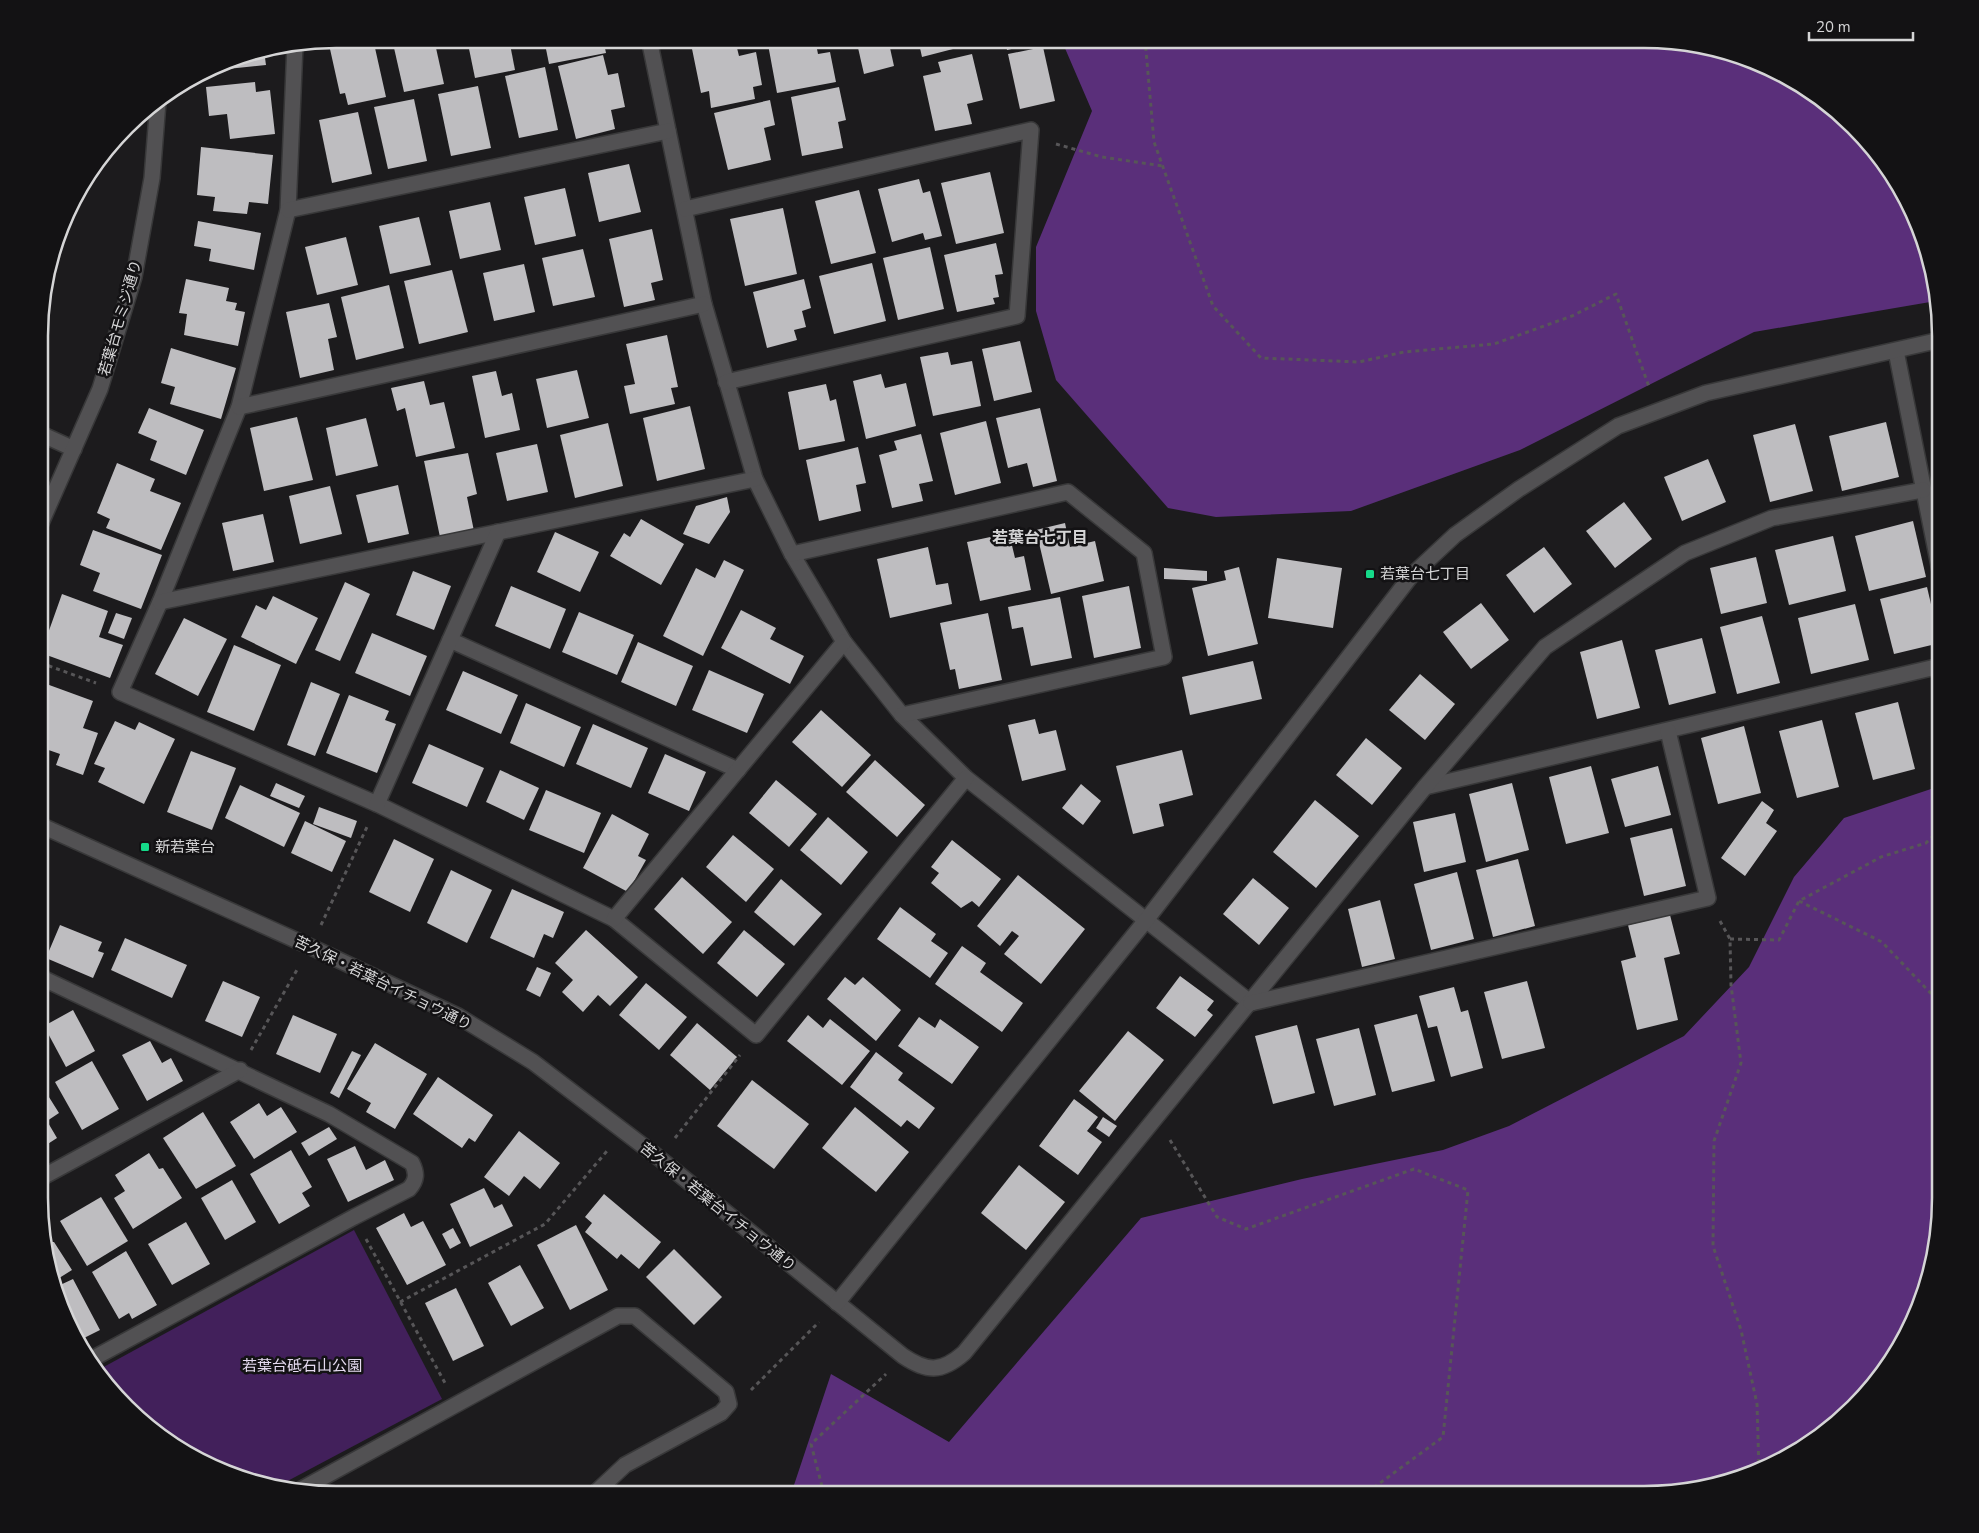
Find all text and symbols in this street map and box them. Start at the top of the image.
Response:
scale bar [1809,10,1913,42]
text: 20 m [1816,17,1851,37]
street label: 若葉台モミジ通り [94,258,146,378]
district label: 若葉台七丁目 [992,527,1088,549]
place label: 若葉台七丁目 [1380,564,1470,584]
marker: 若葉台七丁目 [1364,568,1376,580]
place label: 新若葉台 [155,837,215,857]
marker: 新若葉台 [139,841,151,853]
street label: 苦久保・若葉台イチョウ通り [291,931,475,1035]
street label: 苦久保・若葉台イチョウ通り [636,1138,800,1276]
park label: 若葉台砥石山公園 [242,1356,362,1376]

